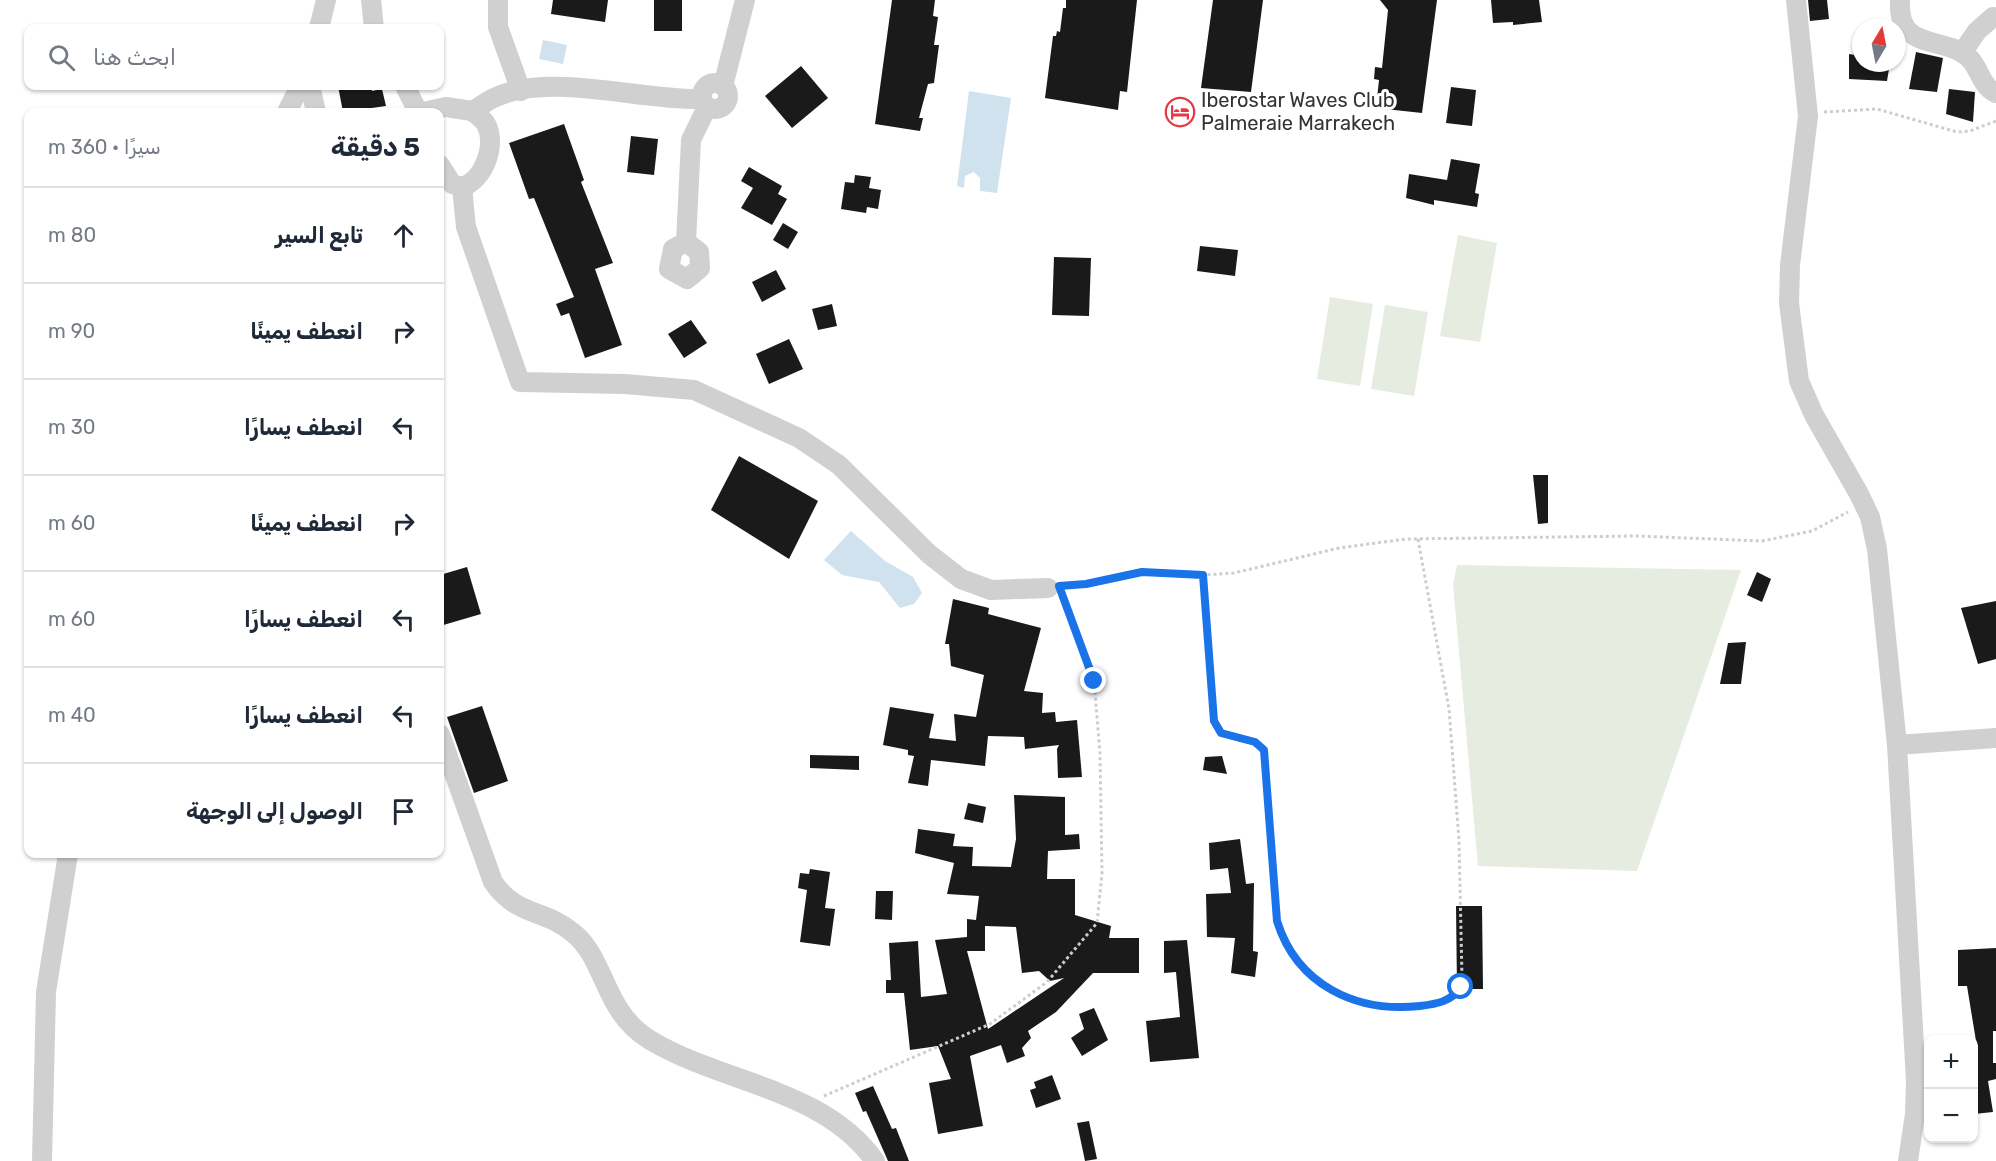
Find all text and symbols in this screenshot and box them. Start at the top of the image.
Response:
north arrow [1852,18,1906,72]
search box [24,24,444,90]
icon: search [45,41,78,74]
text: ابحث هنا [93,44,176,71]
place label: Iberostar Waves Club Palmeraie Marrakech [1201,88,1395,135]
hotel icon: Iberostar Waves Club Palmeraie Marrakech [1164,96,1196,128]
text: 5 دقيقة [331,132,420,163]
text: سيرًا · 360 m [48,135,161,159]
icon: ahead [387,219,420,252]
text: تابع السير [275,222,363,249]
text: 80 m [48,223,96,247]
icon: right [387,315,420,348]
text: انعطف يمينًا [250,318,363,345]
text: 90 m [48,319,95,343]
icon: left [387,411,420,444]
text: انعطف يسارًا [244,414,363,441]
text: 30 m [48,415,95,439]
icon: right [387,507,420,540]
text: انعطف يمينًا [250,510,363,537]
text: 60 m [48,511,95,535]
icon: left [387,603,420,636]
text: انعطف يسارًا [244,606,363,633]
text: 60 m [48,607,95,631]
route end [1080,667,1106,693]
icon: left [387,699,420,732]
text: انعطف يسارًا [244,702,363,729]
text: 40 m [48,703,96,727]
icon: arrive [387,795,420,828]
text: الوصول إلى الوجهة [186,798,363,825]
route start [1447,973,1473,999]
map controls [1924,1035,1978,1143]
button: + [1924,1035,1978,1089]
button: − [1924,1089,1978,1143]

